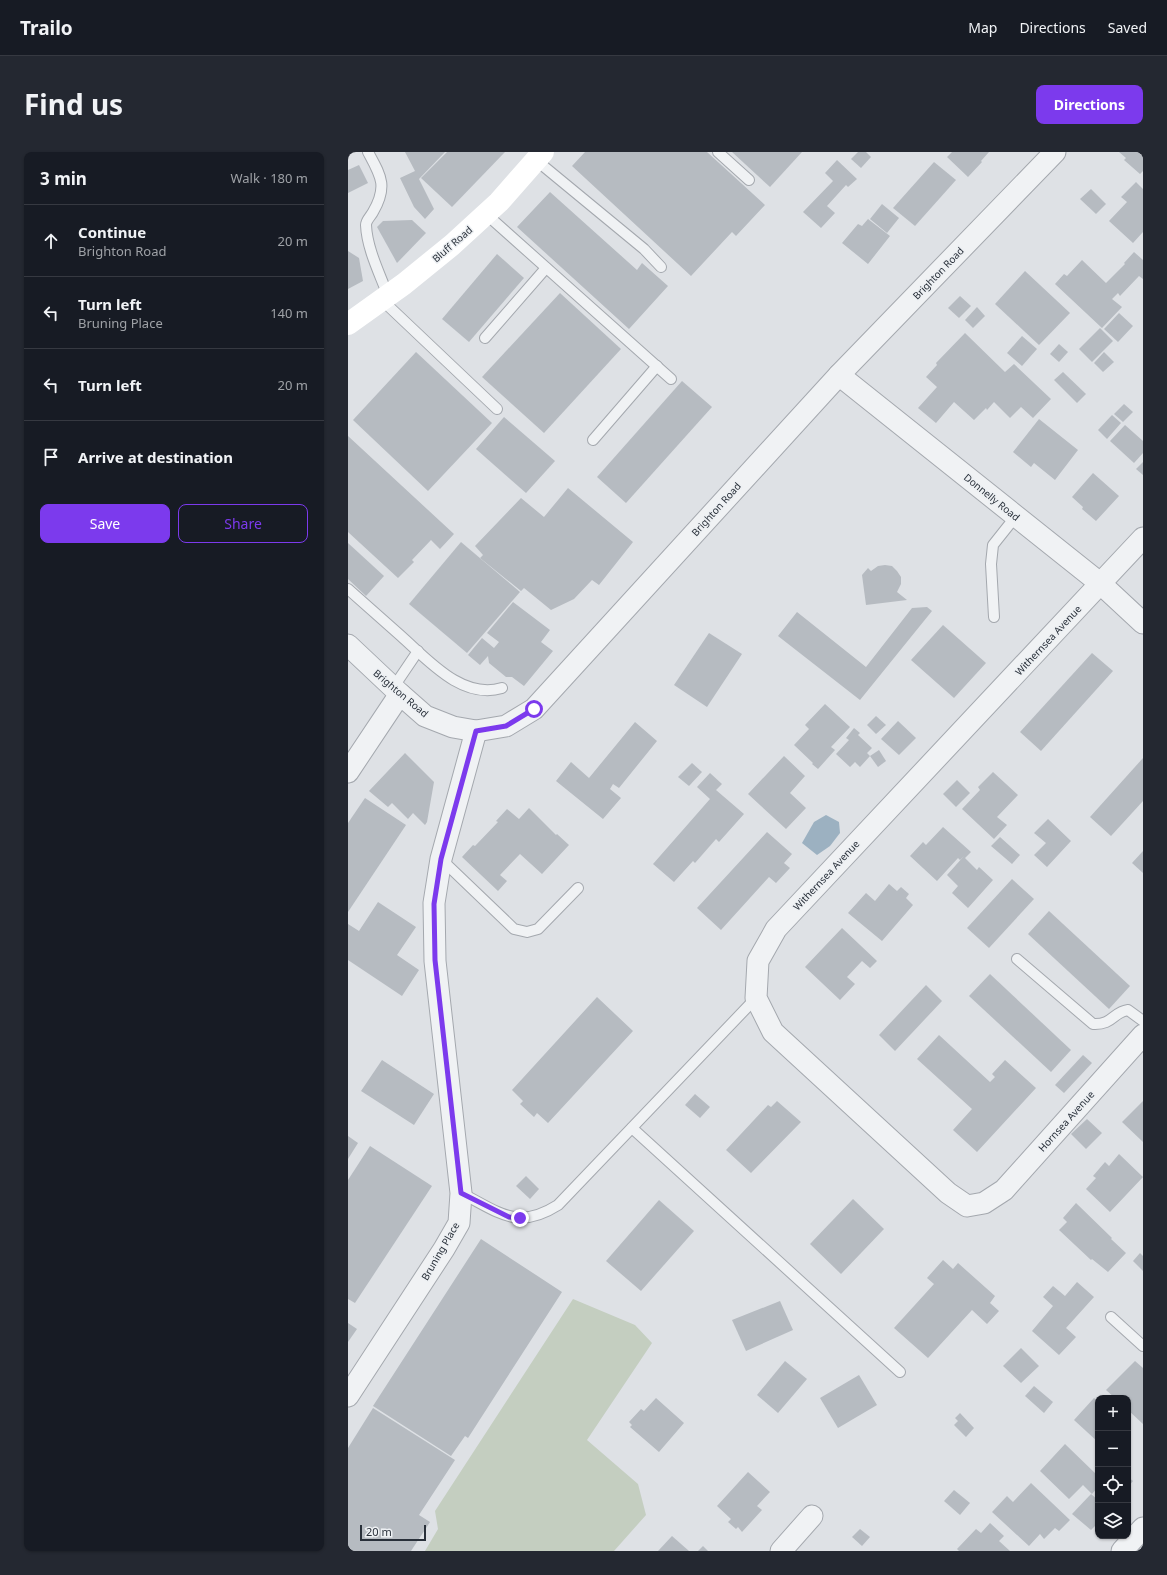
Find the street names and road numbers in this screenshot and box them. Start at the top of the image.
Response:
street label: Bluff Road [429,223,475,265]
street label: Brighton Road [909,244,967,302]
street label: Donnelly Road [961,470,1023,524]
street label: Brighton Road [688,479,744,539]
street label: Withernsea Avenue [1012,602,1085,678]
street label: Brighton Road [370,666,432,720]
street label: Withernsea Avenue [790,837,863,913]
street label: Hornsea Avenue [1035,1087,1097,1154]
street label: Bruning Place [418,1219,463,1283]

